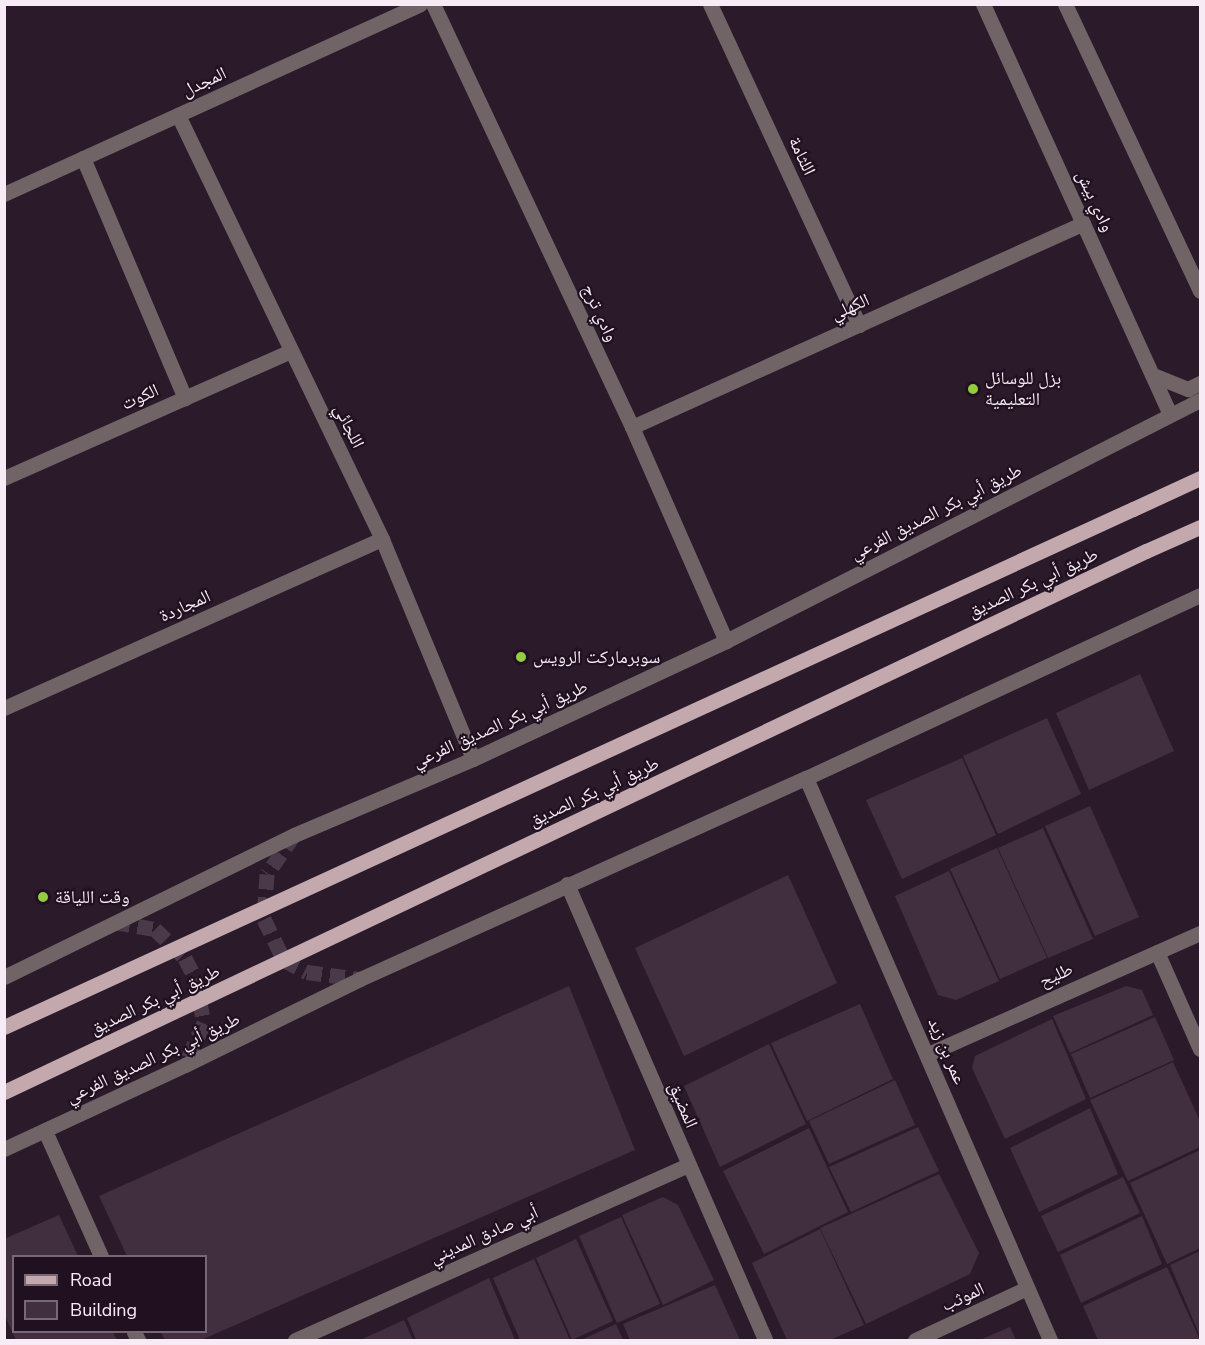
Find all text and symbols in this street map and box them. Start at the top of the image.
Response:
street label: المجدل [178,62,230,102]
street label: اللثامة [784,133,820,179]
street label: وادي بيش [1071,167,1119,235]
street label: وادي ترج [577,281,623,345]
street label: الكهلي [827,289,873,325]
place label: بزل للوسائل التعليمية [985,368,1061,410]
street label: الكوت [118,379,162,415]
marker: بزل للوسائل التعليمية [966,382,980,396]
street label: اللجائي [329,400,369,452]
street label: طريق أبي بكر الصديق الفرعي [847,459,1025,565]
street label: طريق أبي بكر الصديق [964,543,1102,623]
street label: المجاردة [156,585,214,627]
place label: سوبرماركت الرويس [533,646,660,668]
marker: سوبرماركت الرويس [514,650,528,664]
street label: طريق أبي بكر الصديق الفرعي [409,676,591,772]
street label: طريق أبي بكر الصديق [525,752,663,832]
place label: وقت اللياقة [55,886,130,908]
marker: وقت اللياقة [36,890,50,904]
street label: طليح [1036,958,1076,992]
street label: طريق أبي بكر الصديق [86,960,224,1040]
street label: طريق أبي بكر الصديق الفرعي [63,1008,243,1108]
street label: عمر بن زيد [923,1014,971,1088]
street label: المضيق [664,1079,702,1131]
street label: أبي صادق المديني [426,1201,542,1269]
legend [12,1255,207,1333]
text: Road [70,1268,112,1292]
street label: الموثب [938,1278,988,1316]
text: Building [70,1298,137,1322]

